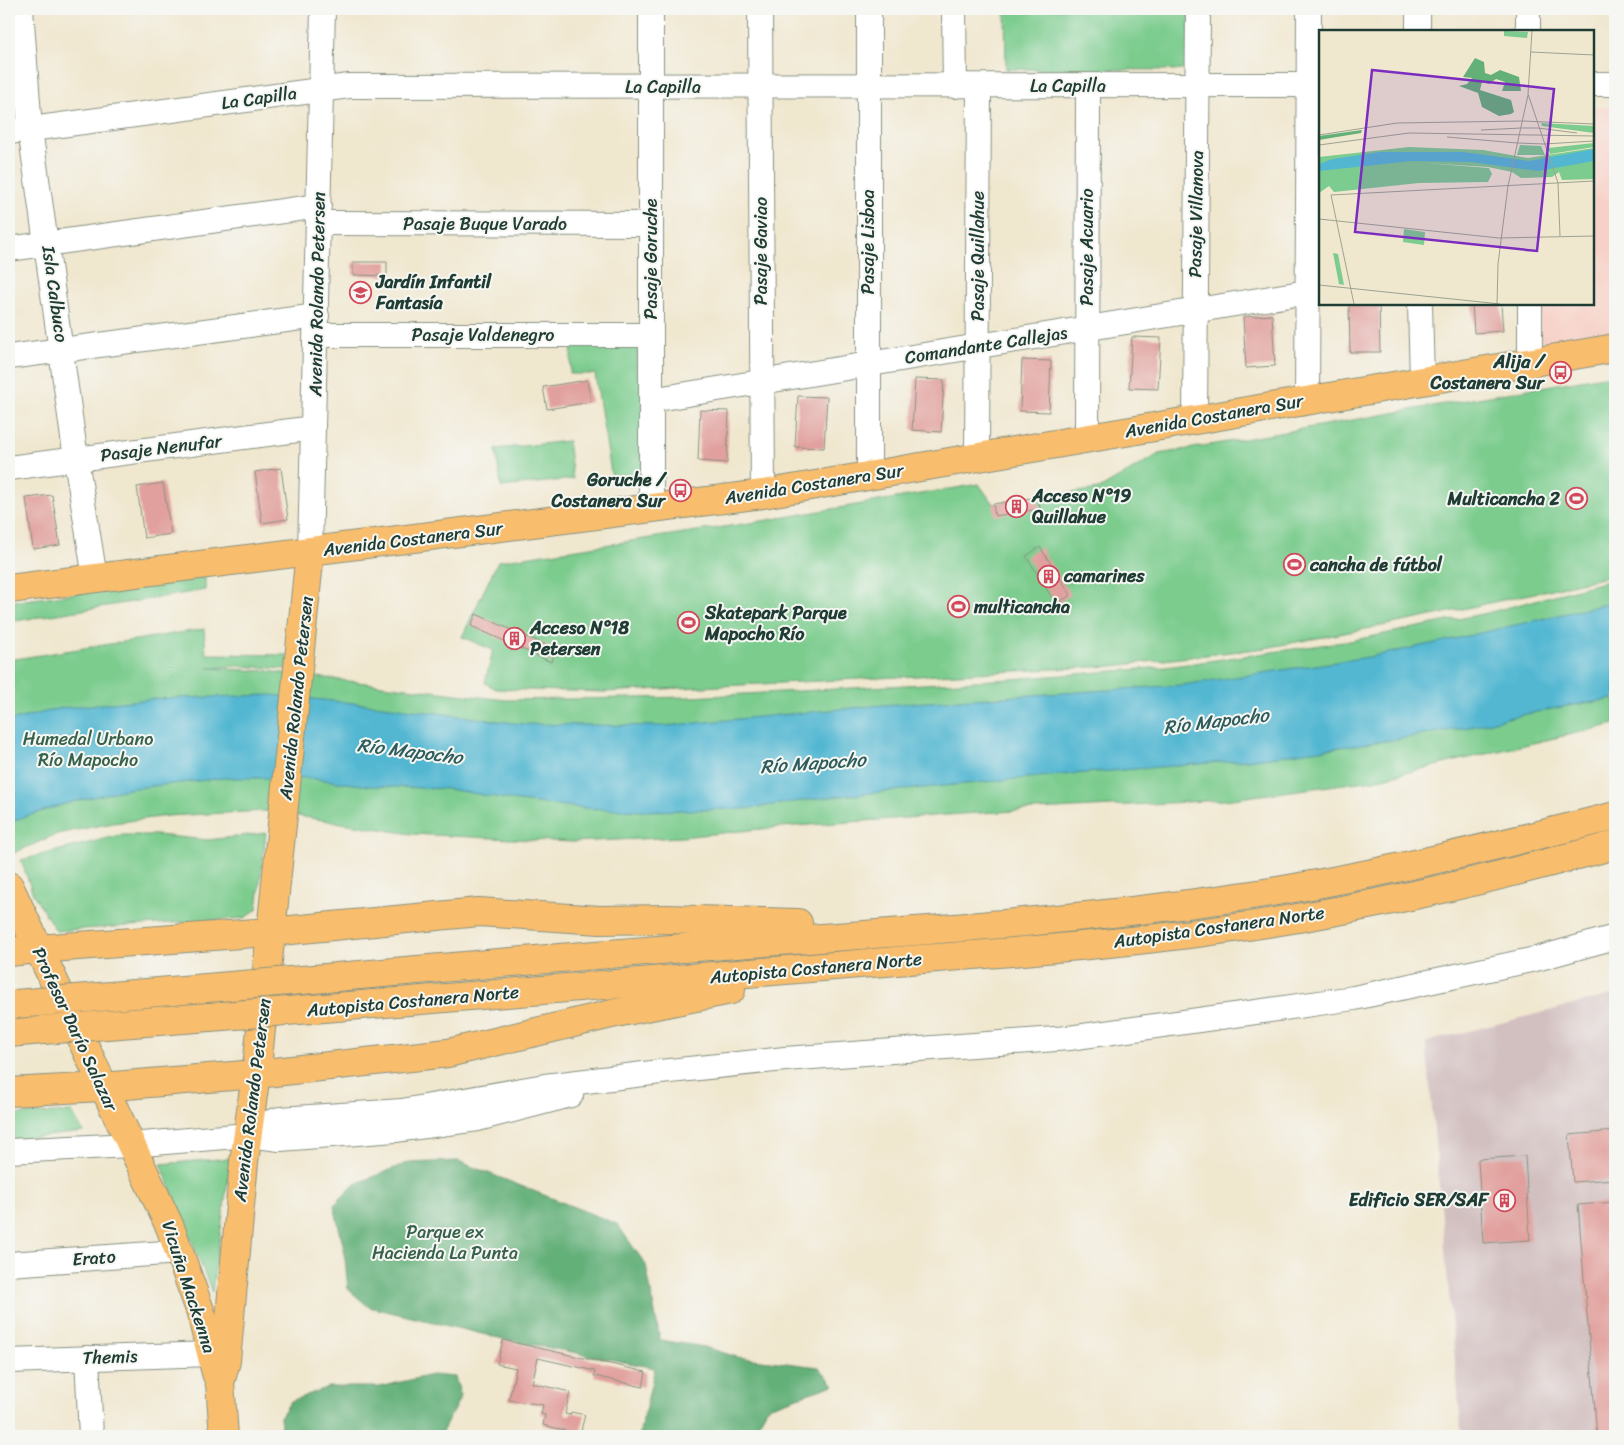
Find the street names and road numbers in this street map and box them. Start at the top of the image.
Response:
street label: La Capilla [1030,70,1106,102]
street label: La Capilla [625,71,701,103]
street label: La Capilla [219,77,299,119]
street label: Pasaje Villanova [1179,150,1213,278]
street label: Pasaje Acuario [1071,188,1103,306]
street label: Pasaje Lisboa [852,189,884,295]
street label: Avenida Rolando Petersen [299,191,335,398]
street label: Pasaje Quillahue [962,191,994,321]
street label: Pasaje Gaviao [745,197,777,305]
street label: Pasaje Goruche [635,198,667,319]
street label: Pasaje Buque Varado [403,208,567,240]
street label: Isla Calbuco [32,243,78,344]
street label: Comandante Callejas [902,316,1070,374]
street label: Pasaje Valdenegro [412,319,554,351]
street label: Avenida Costanera Sur [1121,384,1307,448]
street label: Pasaje Nenufar [98,424,225,471]
street label: Avenida Costanera Sur [721,454,907,514]
street label: Avenida Costanera Sur [320,512,506,566]
street label: Avenida Rolando Petersen [269,594,323,802]
street label: Autopista Costanera Norte [1110,896,1327,958]
street label: Profesor Darío Salazar [23,941,128,1118]
street label: Autopista Costanera Norte [708,943,923,993]
street label: Autopista Costanera Norte [305,976,520,1026]
street label: Avenida Rolando Petersen [224,996,280,1205]
street label: Vicuña Mackenna [152,1217,226,1357]
street label: Erato [71,1241,117,1275]
street label: Themis [82,1340,139,1374]

